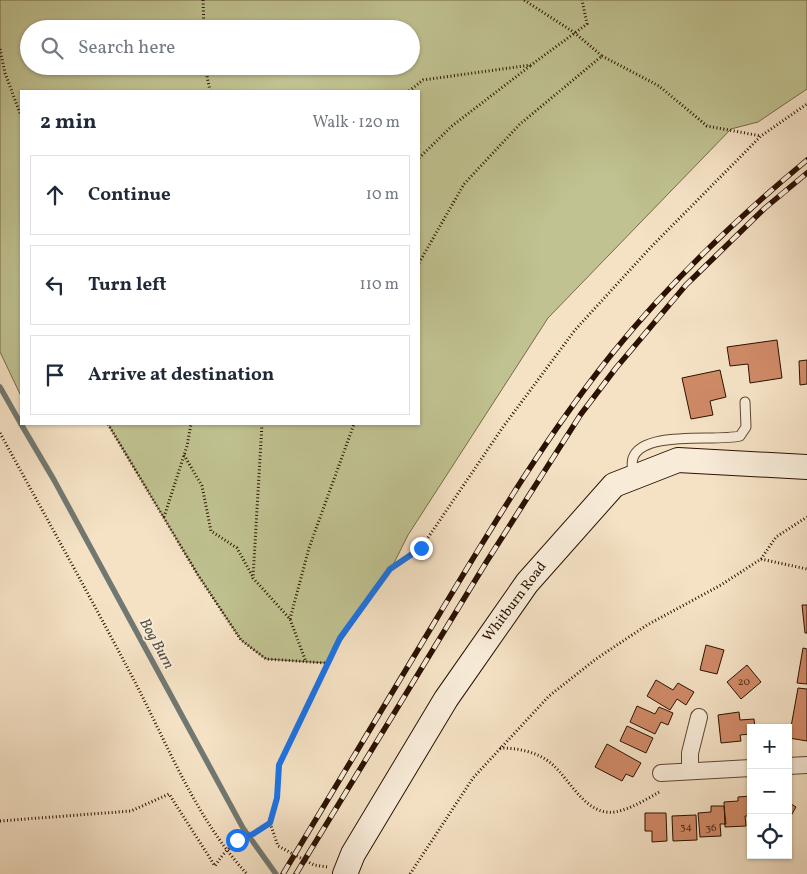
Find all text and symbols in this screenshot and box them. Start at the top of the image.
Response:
search box [20,20,420,75]
icon: search [38,34,66,62]
text: Search here [78,35,175,61]
text: 2 min [40,108,97,137]
text: Walk · 120 m [312,112,400,134]
icon: ahead [41,181,69,209]
text: Continue [88,182,171,208]
text: 10 m [366,184,399,206]
icon: left [41,271,69,299]
text: Turn left [88,272,167,298]
text: 110 m [360,274,399,296]
icon: arrive [41,361,69,389]
text: Arrive at destination [88,362,274,388]
route end [410,537,433,560]
street label: Whitburn Road [479,558,551,646]
water label: Bog Burn [133,615,179,673]
house number: 20 [738,675,751,690]
map controls [747,724,792,859]
button: + [747,724,792,769]
button: − [747,769,792,814]
button: locate [747,814,792,859]
house number: 34 [680,820,693,835]
house number: 36 [705,821,717,836]
route start [226,829,249,852]

